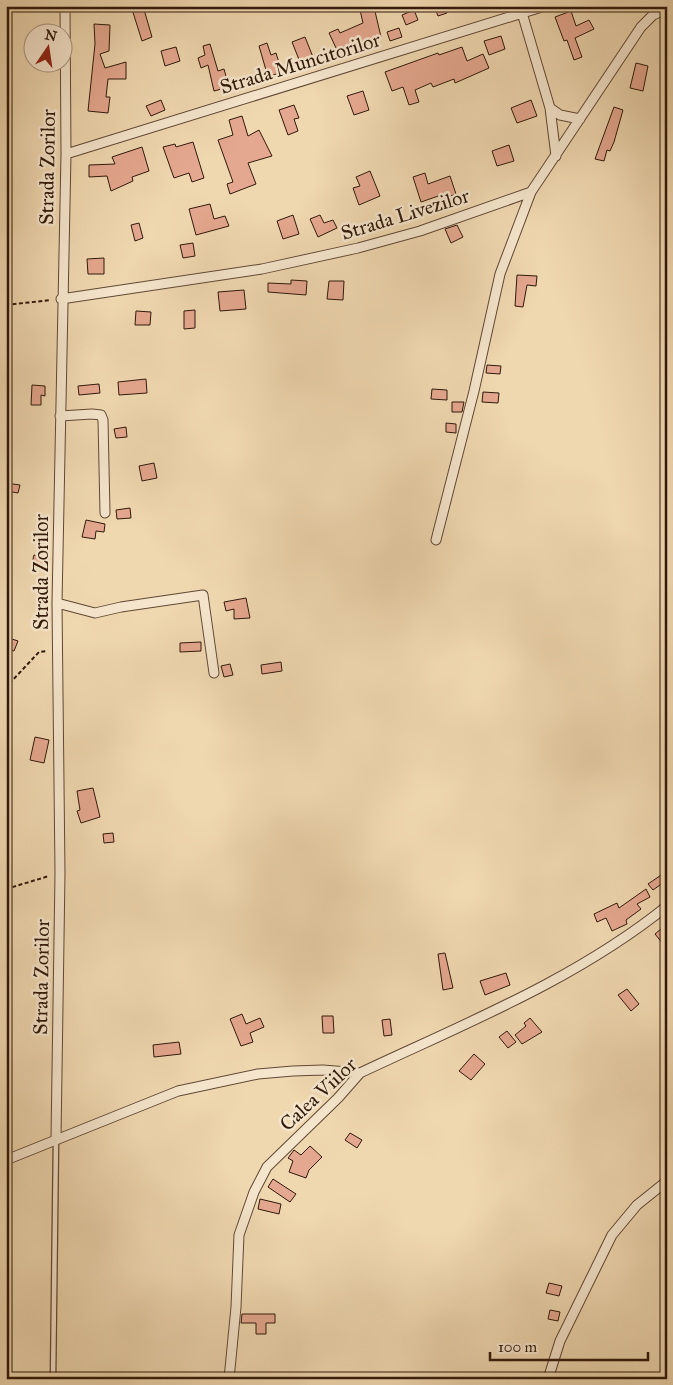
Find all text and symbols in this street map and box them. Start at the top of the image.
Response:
north arrow [22,22,72,72]
text: N [43,26,59,45]
street label: Strada Muncitorilor [217,27,383,99]
street label: Strada Zorilor [34,108,60,225]
street label: Strada Livezilor [338,183,472,245]
street label: Strada Zorilor [29,514,53,630]
street label: Strada Zorilor [28,918,54,1035]
street label: Calea Viilor [275,1052,362,1136]
scale bar [490,1330,648,1362]
text: 100 m [498,1338,538,1356]

